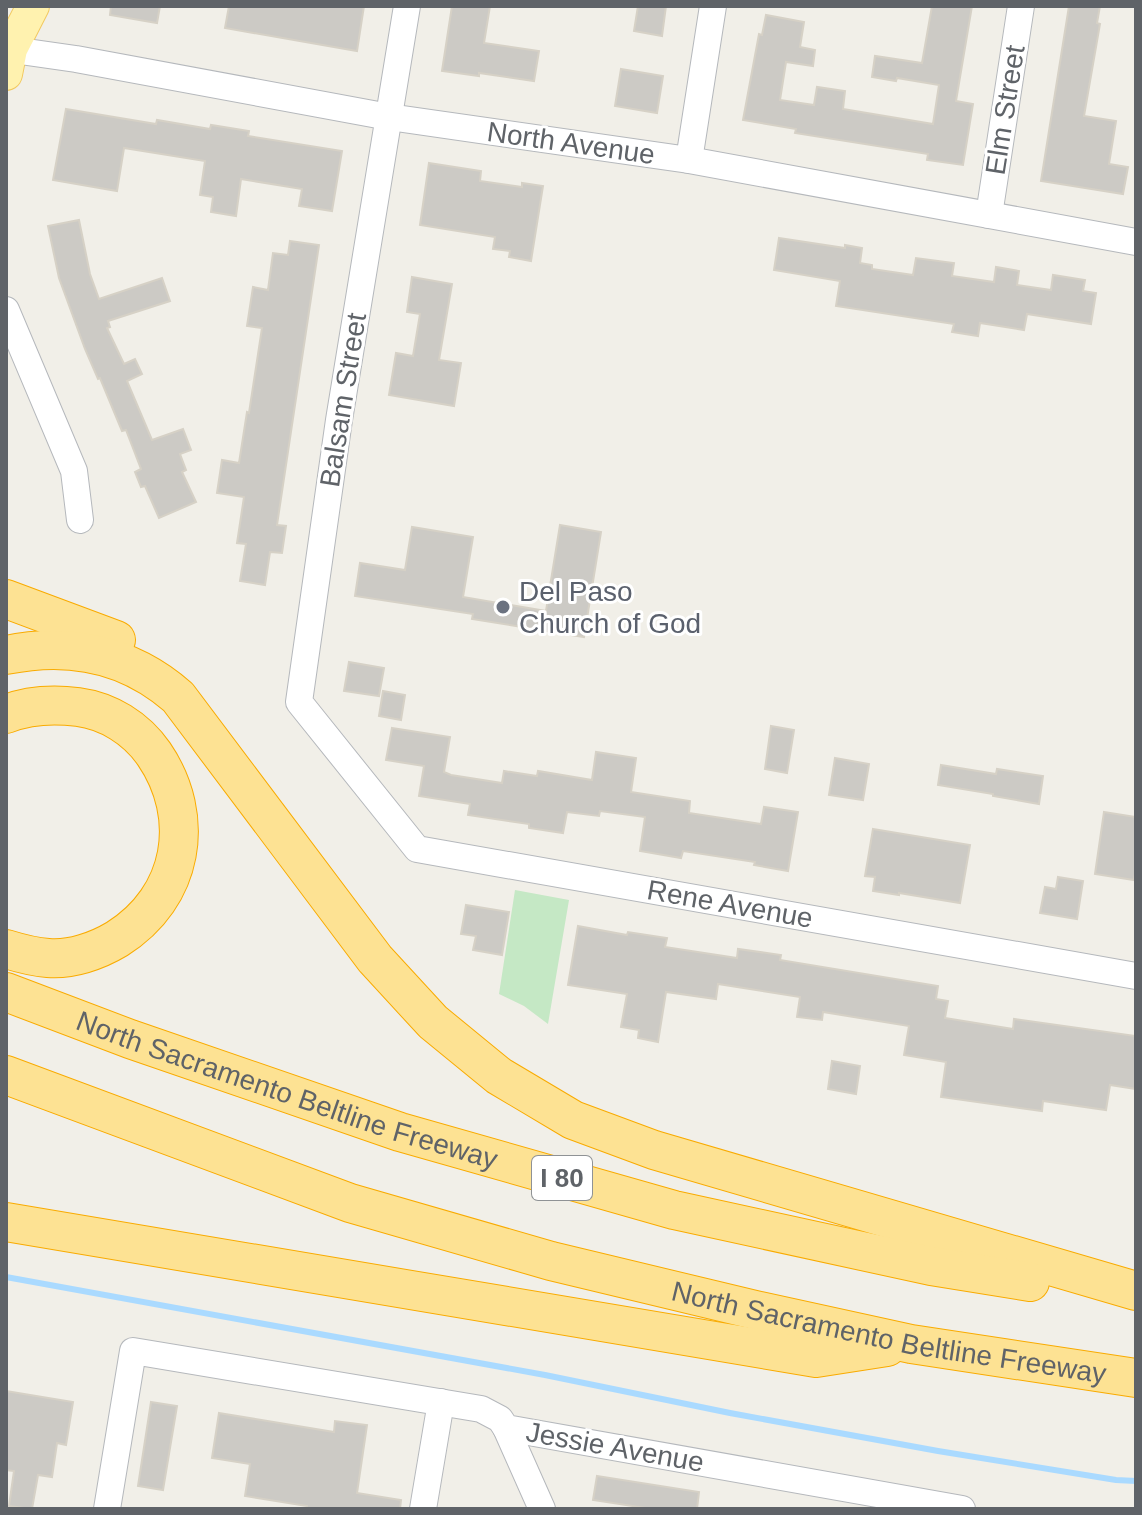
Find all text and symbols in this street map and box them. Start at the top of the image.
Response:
street label: Elm Street [979,43,1031,177]
street label: North Avenue [485,116,657,170]
street label: Balsam Street [314,311,372,489]
place label: Del Paso Church of God [519,576,701,639]
marker: Del Paso Church of God [494,598,512,616]
street label: Rene Avenue [645,874,815,934]
street label: North Sacramento Beltline Freeway [72,1005,501,1175]
road number: I 80 [532,1156,592,1200]
street label: North Sacramento Beltline Freeway [669,1275,1108,1389]
street label: Jessie Avenue [524,1416,706,1478]

